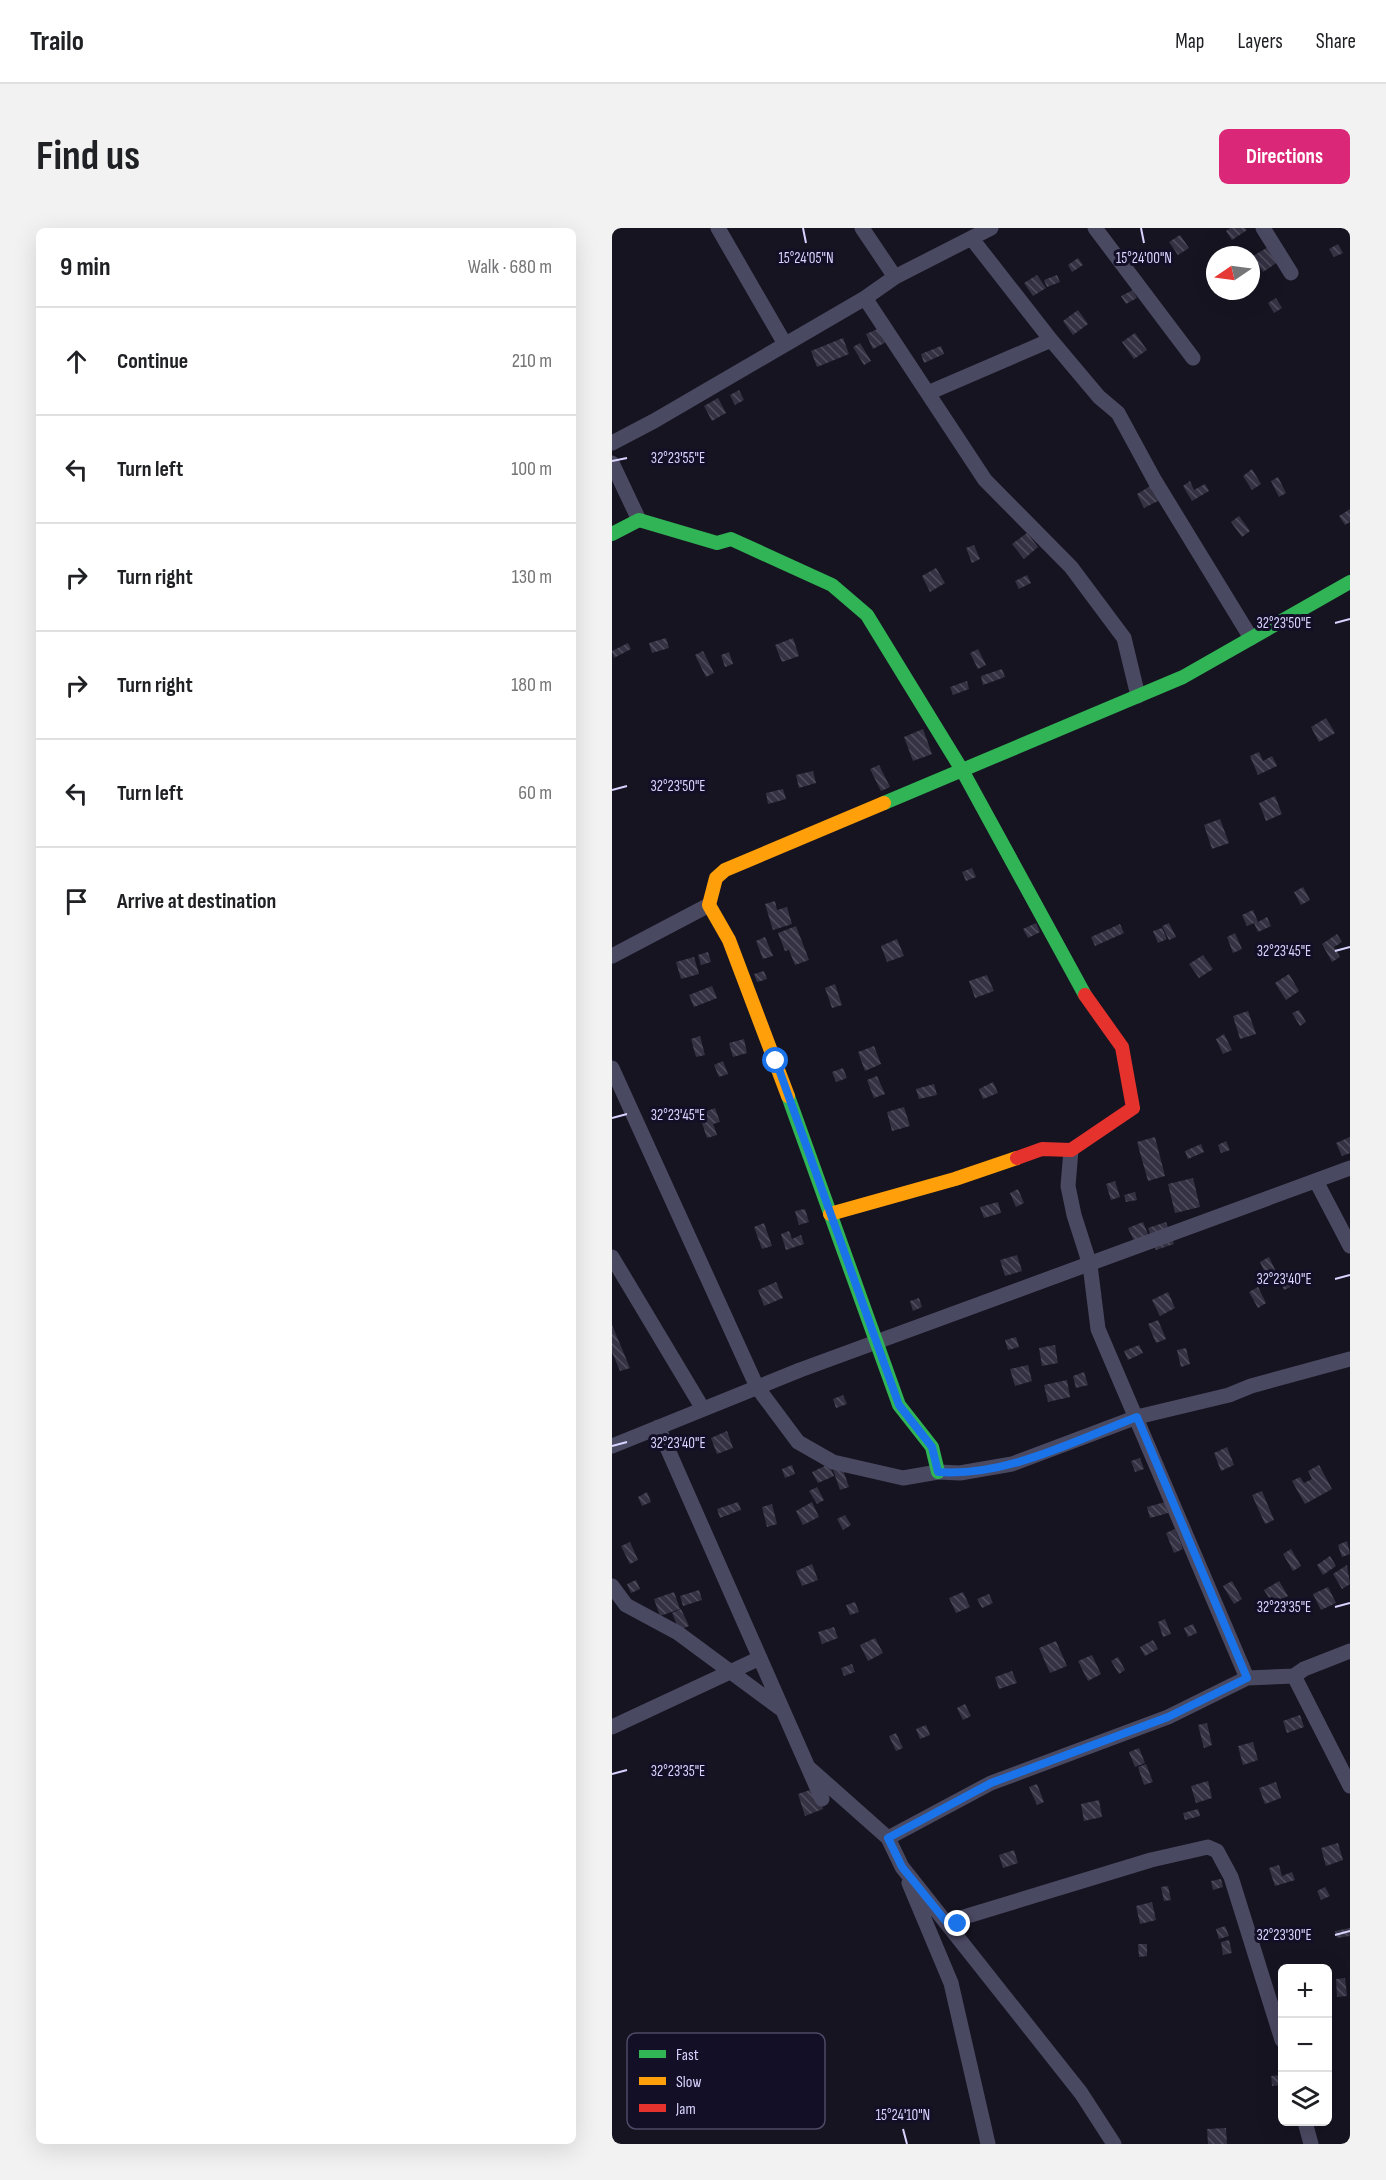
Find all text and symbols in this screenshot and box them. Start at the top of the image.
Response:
text: Trailo [30,25,84,58]
text: Map [1175,29,1204,54]
text: Layers [1237,29,1283,54]
text: Share [1316,29,1356,54]
button: Directions [1219,129,1350,184]
text: Find us [36,131,140,182]
north arrow [1206,246,1260,300]
text: 15°24'05"N [778,249,834,268]
text: 15°24'00"N [1116,249,1172,268]
text: 9 min [60,252,110,283]
text: Walk · 680 m [468,255,552,279]
icon: ahead [60,345,93,378]
text: Continue [117,348,188,375]
text: 210 m [512,349,552,373]
text: 32°23'55"E [651,449,705,468]
icon: left [60,453,93,486]
text: Turn left [117,456,183,483]
text: 100 m [511,457,552,481]
icon: right [60,561,93,594]
text: Turn right [117,564,193,591]
text: 130 m [512,565,552,589]
text: 32°23'50"E [1257,614,1311,633]
icon: right [60,669,93,702]
text: Turn right [117,672,193,699]
text: 180 m [511,673,552,697]
icon: left [60,777,93,810]
text: 32°23'50"E [651,777,705,796]
text: Turn left [117,780,183,807]
text: 60 m [518,781,552,805]
icon: arrive [60,885,93,918]
text: Arrive at destination [117,888,276,915]
text: 32°23'45"E [1257,942,1311,961]
route start [762,1047,788,1073]
text: 32°23'45"E [651,1106,705,1125]
text: 32°23'40"E [1256,1270,1312,1289]
text: 32°23'40"E [650,1434,706,1453]
text: 32°23'35"E [1257,1598,1311,1617]
text: 32°23'35"E [651,1762,705,1781]
route end [944,1910,970,1936]
text: 32°23'30"E [1256,1926,1312,1945]
map controls [1278,1964,1332,2126]
button: + [1278,1964,1332,2018]
button: − [1278,2018,1332,2072]
legend [627,2033,825,2129]
text: Fast [676,2046,699,2065]
button: layers [1278,2072,1332,2126]
text: Slow [676,2073,701,2092]
text: Jam [675,2100,696,2119]
text: 15°24'10"N [876,2106,930,2125]

